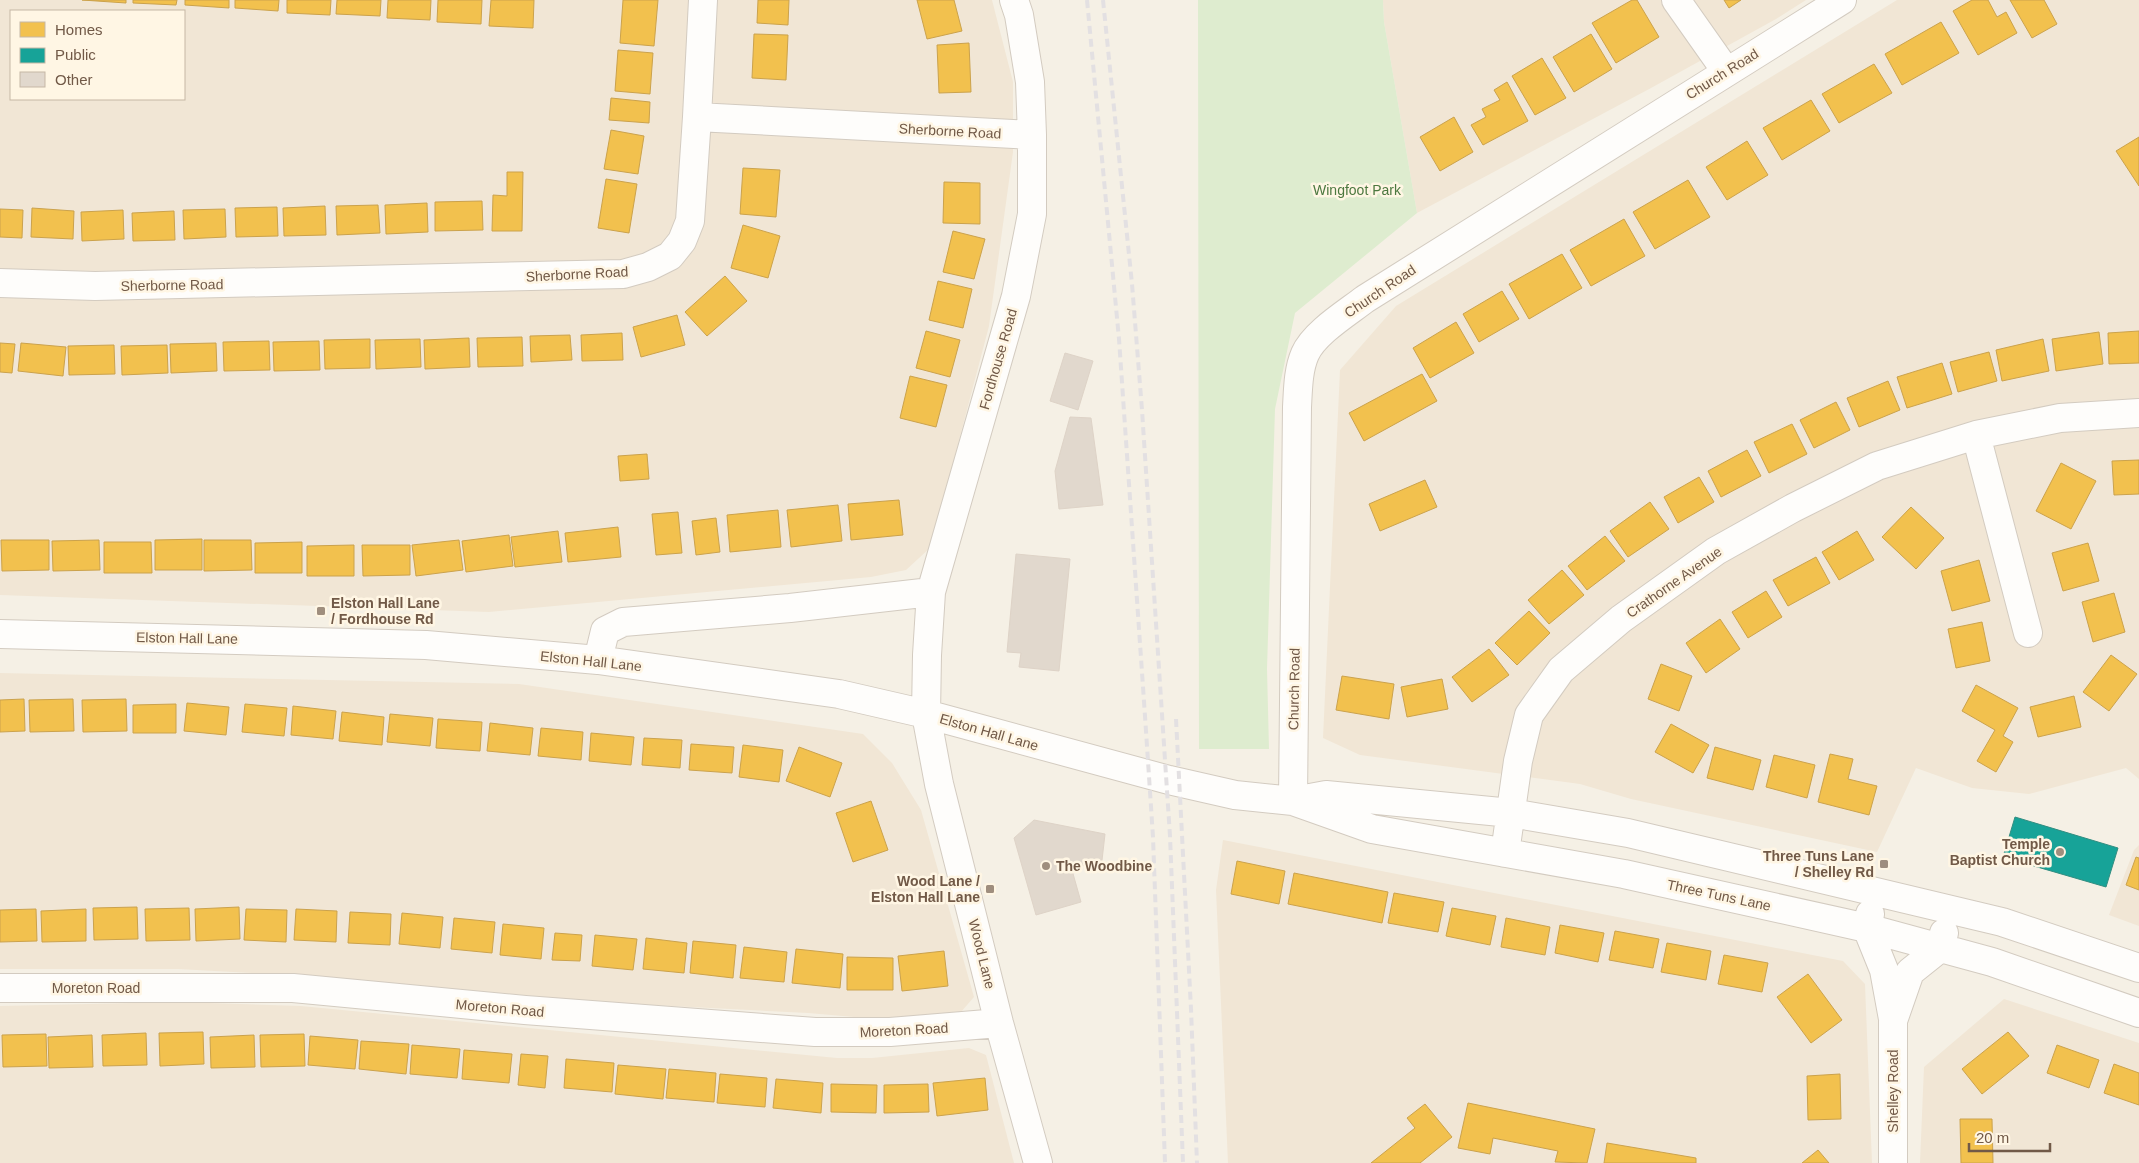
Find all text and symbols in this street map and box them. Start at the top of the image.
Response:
legend [10,10,185,100]
text: Homes [55,21,103,38]
street label: Church Road [1683,45,1761,103]
text: Public [55,46,96,63]
text: Other [55,71,93,88]
street label: Sherborne Road [898,120,1002,142]
park label: Wingfoot Park [1313,182,1402,198]
street label: Church Road [1341,261,1419,321]
street label: Sherborne Road [525,263,629,285]
street label: Sherborne Road [120,276,224,294]
street label: Fordhouse Road [976,307,1020,411]
street label: Crathorne Avenue [1623,543,1725,621]
place label: Elston Hall Lane / Fordhouse Rd [331,595,440,627]
marker: Elston Hall Lane / Fordhouse Rd [315,605,327,617]
street label: Elston Hall Lane [136,629,238,647]
street label: Elston Hall Lane [539,648,643,674]
street label: Church Road [1285,648,1303,730]
street label: Elston Hall Lane [938,710,1040,754]
place label: Temple Baptist Church [1950,836,2050,868]
marker: Temple Baptist Church [2054,846,2066,858]
place label: Three Tuns Lane / Shelley Rd [1763,848,1874,880]
place label: The Woodbine [1056,858,1152,874]
marker: Three Tuns Lane / Shelley Rd [1878,858,1890,870]
marker: The Woodbine [1040,860,1052,872]
place label: Wood Lane / Elston Hall Lane [871,873,980,905]
street label: Three Tuns Lane [1666,876,1773,914]
marker: Wood Lane / Elston Hall Lane [984,883,996,895]
street label: Wood Lane [966,917,998,991]
street label: Moreton Road [52,980,140,996]
street label: Moreton Road [455,996,545,1020]
street label: Moreton Road [859,1020,949,1040]
street label: Shelley Road [1885,1049,1901,1133]
scale bar [1969,1120,2050,1152]
text: 20 m [1976,1129,2009,1146]

